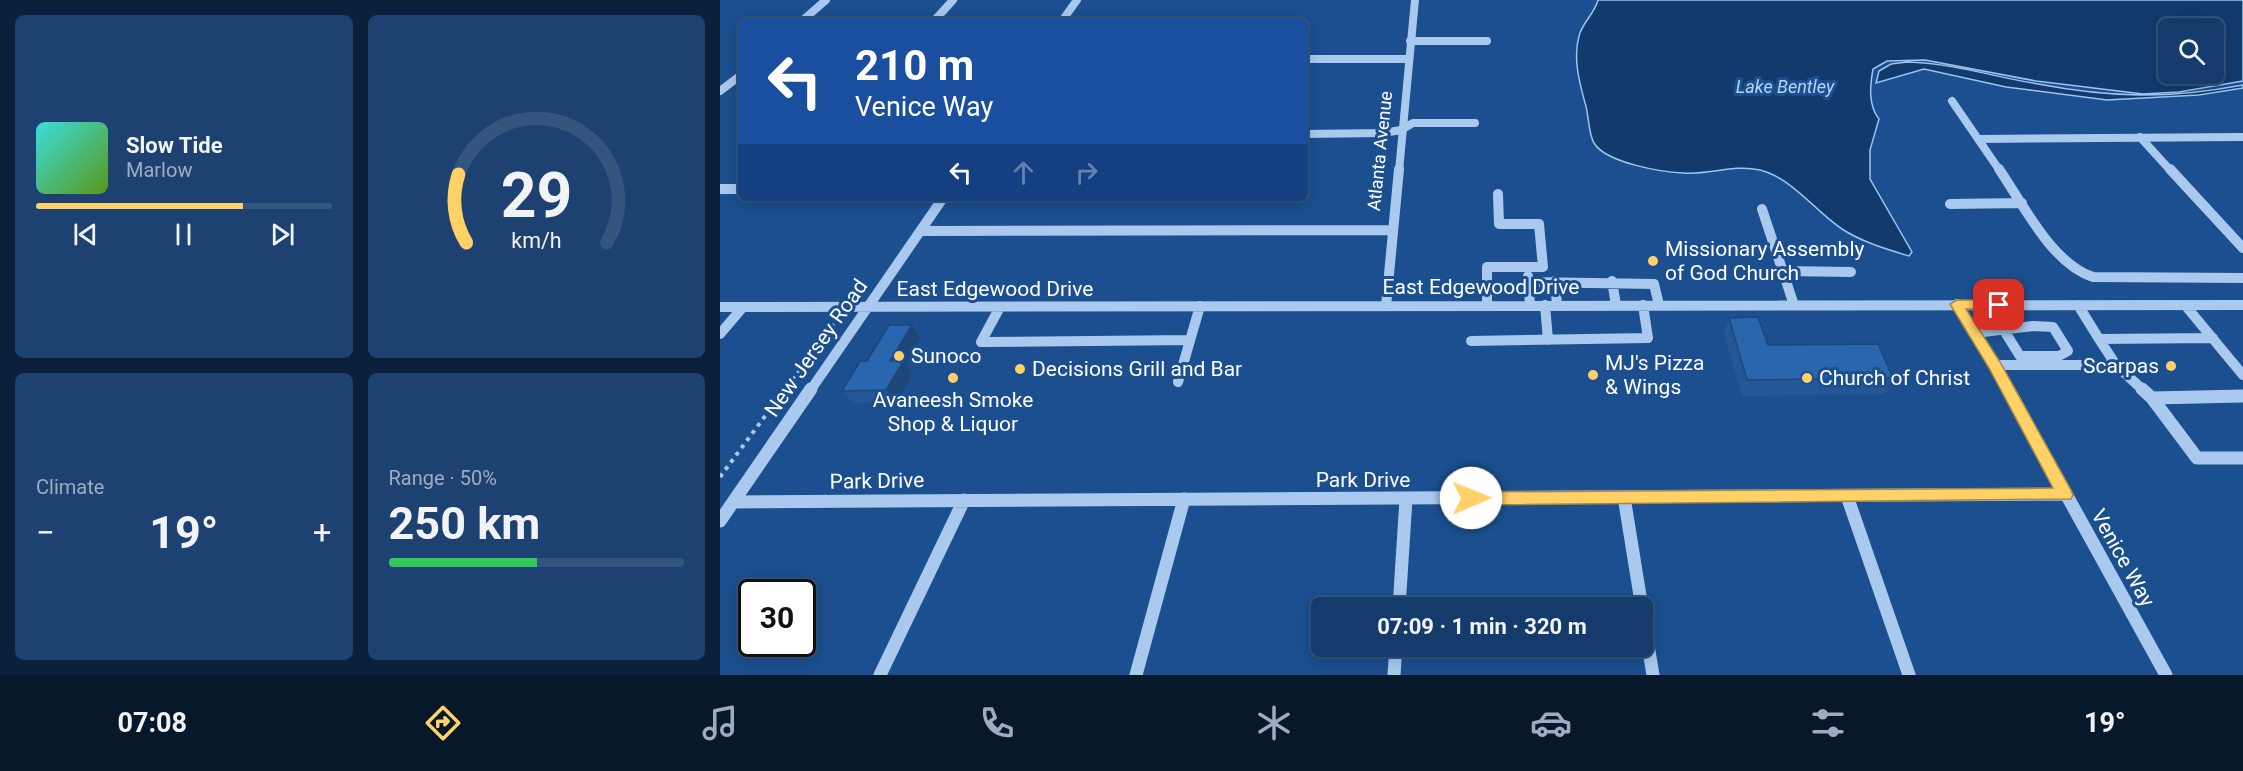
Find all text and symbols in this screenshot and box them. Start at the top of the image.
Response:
map controls [2158,18,2224,84]
button: search [2158,18,2224,84]
text: 210 m [855,41,974,90]
icon: left [756,42,834,120]
water label: Lake Bentley [1736,76,1835,97]
street label: Atlanta Avenue [1363,90,1396,212]
text: Venice Way [855,91,993,123]
text: Slow Tide [126,133,223,158]
icon: left [944,156,977,189]
icon: ahead [1007,156,1040,189]
icon: right [1070,156,1103,189]
text: Marlow [126,158,192,182]
text: 29 [500,160,572,233]
icon: previous [69,218,102,251]
icon: pause [167,218,200,251]
icon: next [266,218,299,251]
text: km/h [511,229,561,254]
place label: Missionary Assembly of God Church [1665,237,1864,285]
marker: Missionary Assembly of God Church [1646,254,1660,268]
street label: New Jersey Road [760,275,872,421]
street label: East Edgewood Drive [1383,275,1579,299]
street label: East Edgewood Drive [897,277,1093,301]
pin [1973,279,2024,330]
icon: arrive [1982,288,2015,321]
place label: Sunoco [911,344,982,368]
marker: Sunoco [892,349,906,363]
place label: MJ's Pizza & Wings [1605,351,1704,399]
place label: Scarpas [2083,354,2159,378]
place label: Decisions Grill and Bar [1032,357,1242,381]
marker: Scarpas [2164,359,2178,373]
marker: Decisions Grill and Bar [1013,362,1027,376]
place label: Church of Christ [1819,366,1970,390]
marker: MJ's Pizza & Wings [1586,368,1600,382]
marker: Avaneesh Smoke Shop & Liquor [946,371,960,385]
marker: Church of Christ [1800,371,1814,385]
place label: Avaneesh Smoke Shop & Liquor [873,388,1033,436]
text: Range · 50% [389,466,497,490]
position arrow [1439,466,1503,530]
street label: Park Drive [829,468,925,494]
street label: Park Drive [1316,468,1410,492]
text: Climate [36,475,104,499]
text: 250 km [389,497,540,550]
street label: Venice Way [2086,505,2160,611]
text: 19° [149,506,218,559]
text: − [36,513,55,552]
text: + [313,513,332,552]
speed limit sign: 30 [738,579,816,657]
text: 07:09 · 1 min · 320 m [1377,614,1587,639]
icon: directions [422,702,464,744]
icon: music [699,702,741,744]
icon: phone [976,702,1018,744]
icon: climate [1253,702,1295,744]
icon: car [1530,702,1572,744]
icon: filters [1807,702,1849,744]
text: 07:08 [117,707,187,739]
text: 19° [2084,707,2125,739]

